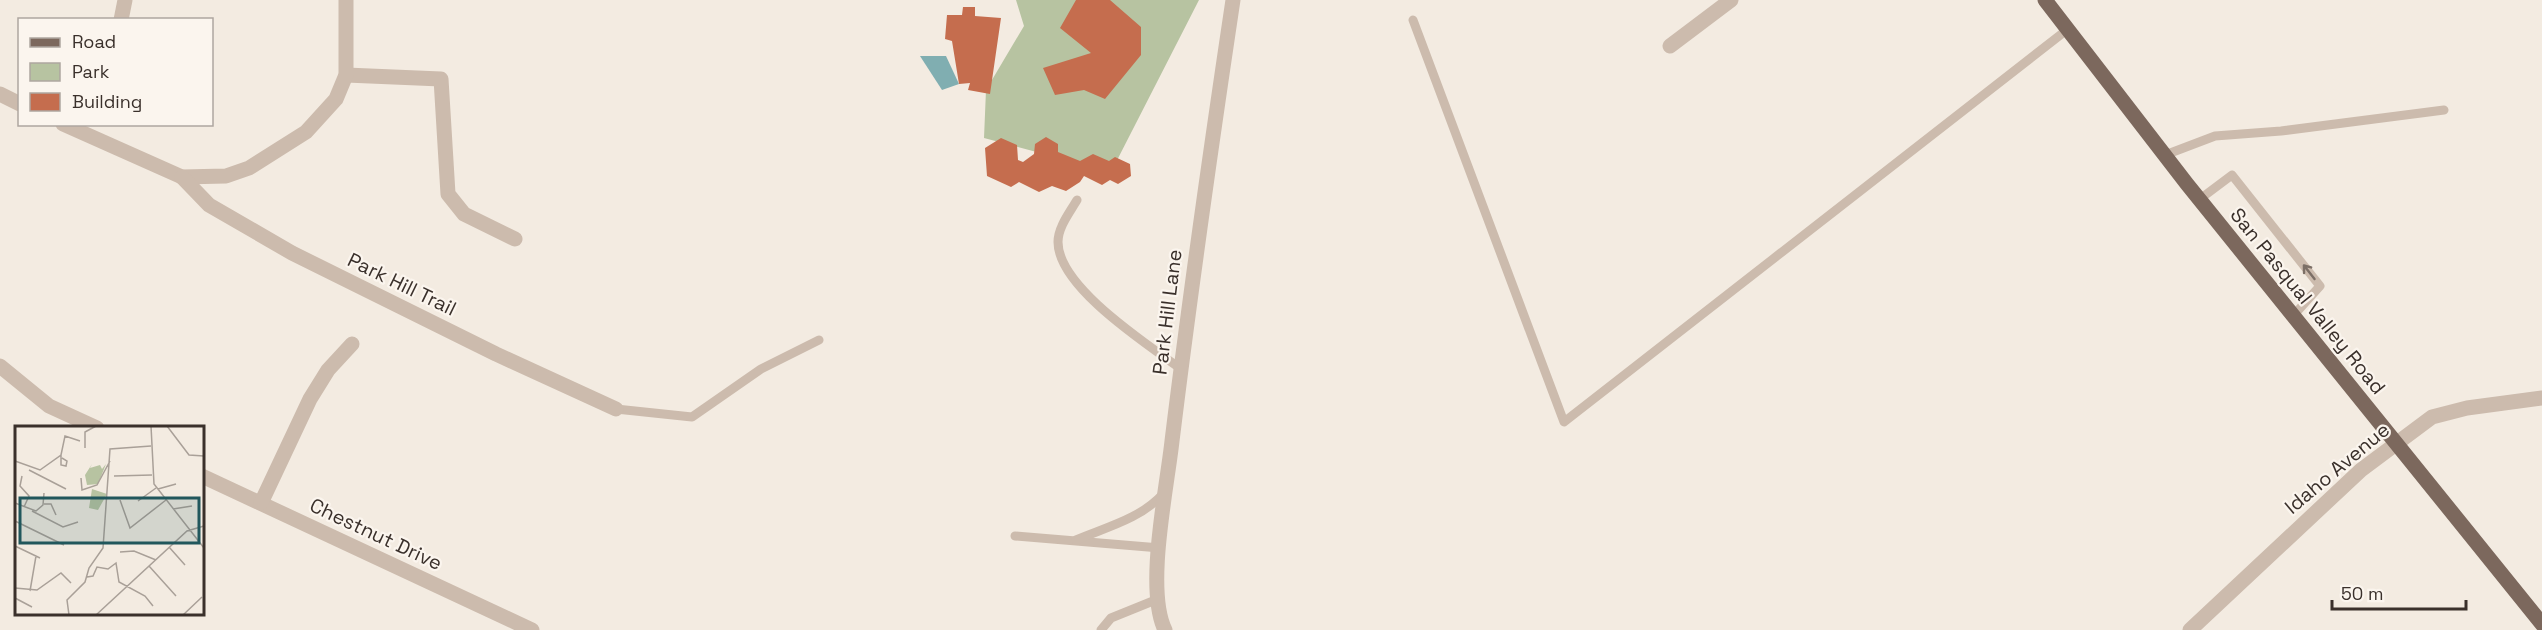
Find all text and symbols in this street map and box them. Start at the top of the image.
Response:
legend [18,18,213,126]
text: Road [72,30,116,53]
text: Park [72,60,110,83]
text: Building [72,90,142,113]
street label: San Pasqual Valley Road [2225,202,2391,400]
street label: Park Hill Trail [343,246,461,322]
street label: Park Hill Lane [1146,248,1188,376]
one-way arrow [2302,264,2315,280]
street label: Idaho Avenue [2279,416,2395,520]
inset map [15,426,204,615]
street label: Chestnut Drive [306,492,446,576]
scale bar [2332,573,2466,611]
text: 50 m [2341,582,2383,605]

